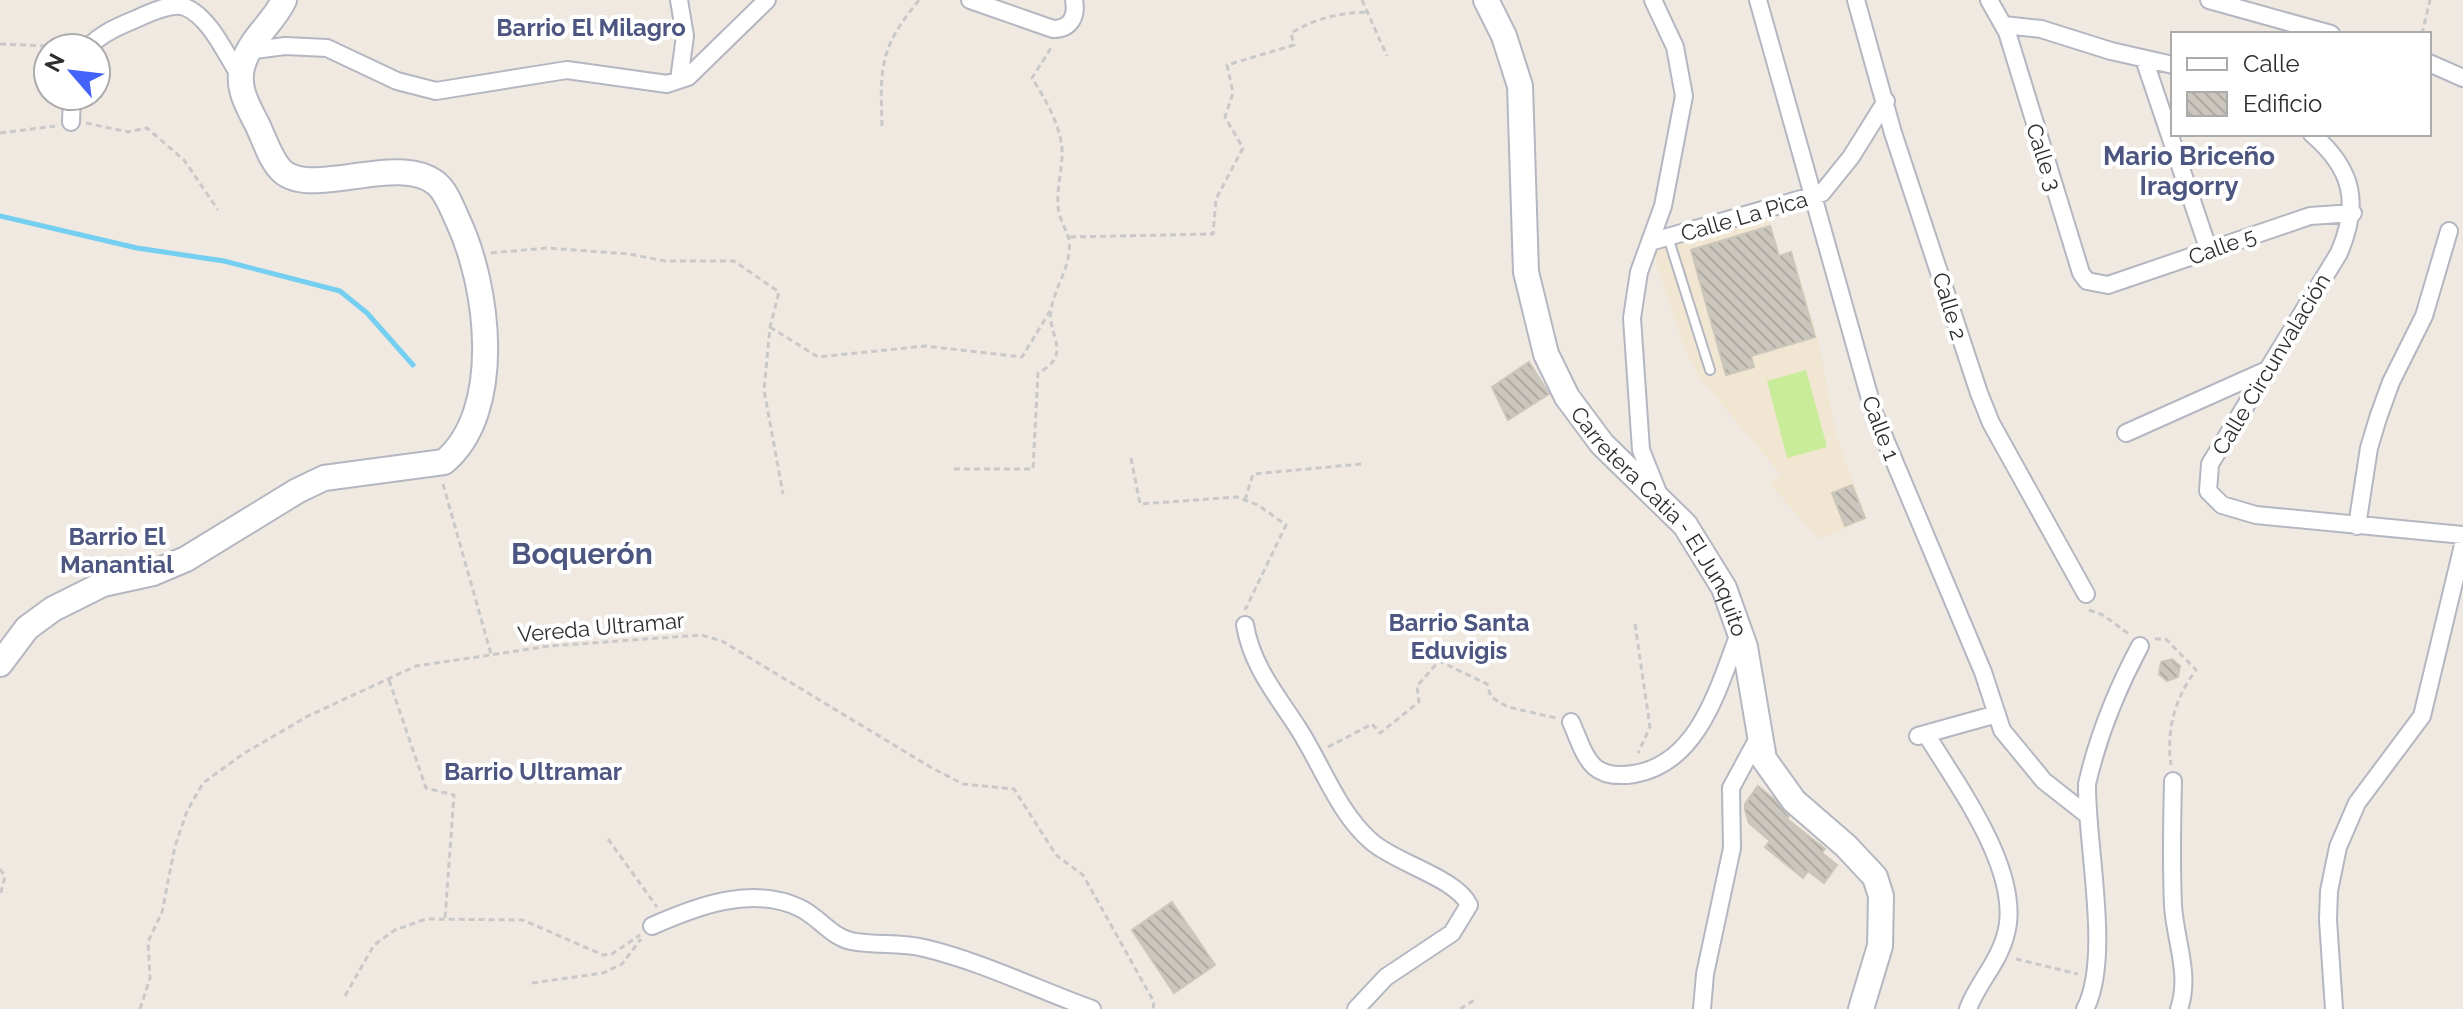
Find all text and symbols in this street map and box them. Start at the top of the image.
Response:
district label: Barrio El Milagro [496,13,686,42]
north arrow [32,32,112,112]
legend [2171,32,2431,136]
text: N [39,49,70,76]
text: Calle [2243,49,2300,78]
text: Edificio [2243,89,2322,118]
street label: Calle 3 [2021,120,2067,194]
district label: Mario Briceño Iragorry [2103,141,2275,201]
street label: Calle La Pica [1678,186,1810,246]
street label: Calle 5 [2185,222,2259,270]
street label: Calle 2 [1927,269,1973,343]
street label: Calle Circunvalación [2207,269,2335,459]
street label: Calle 1 [1857,392,1905,464]
street label: Carretera Catia - El Junquito [1565,401,1753,640]
district label: Barrio El Manantial [60,522,174,579]
district label: Boquerón [511,536,653,571]
street label: Vereda Ultramar [516,607,686,647]
district label: Barrio Santa Eduvigis [1389,608,1530,665]
district label: Barrio Ultramar [444,757,622,786]

